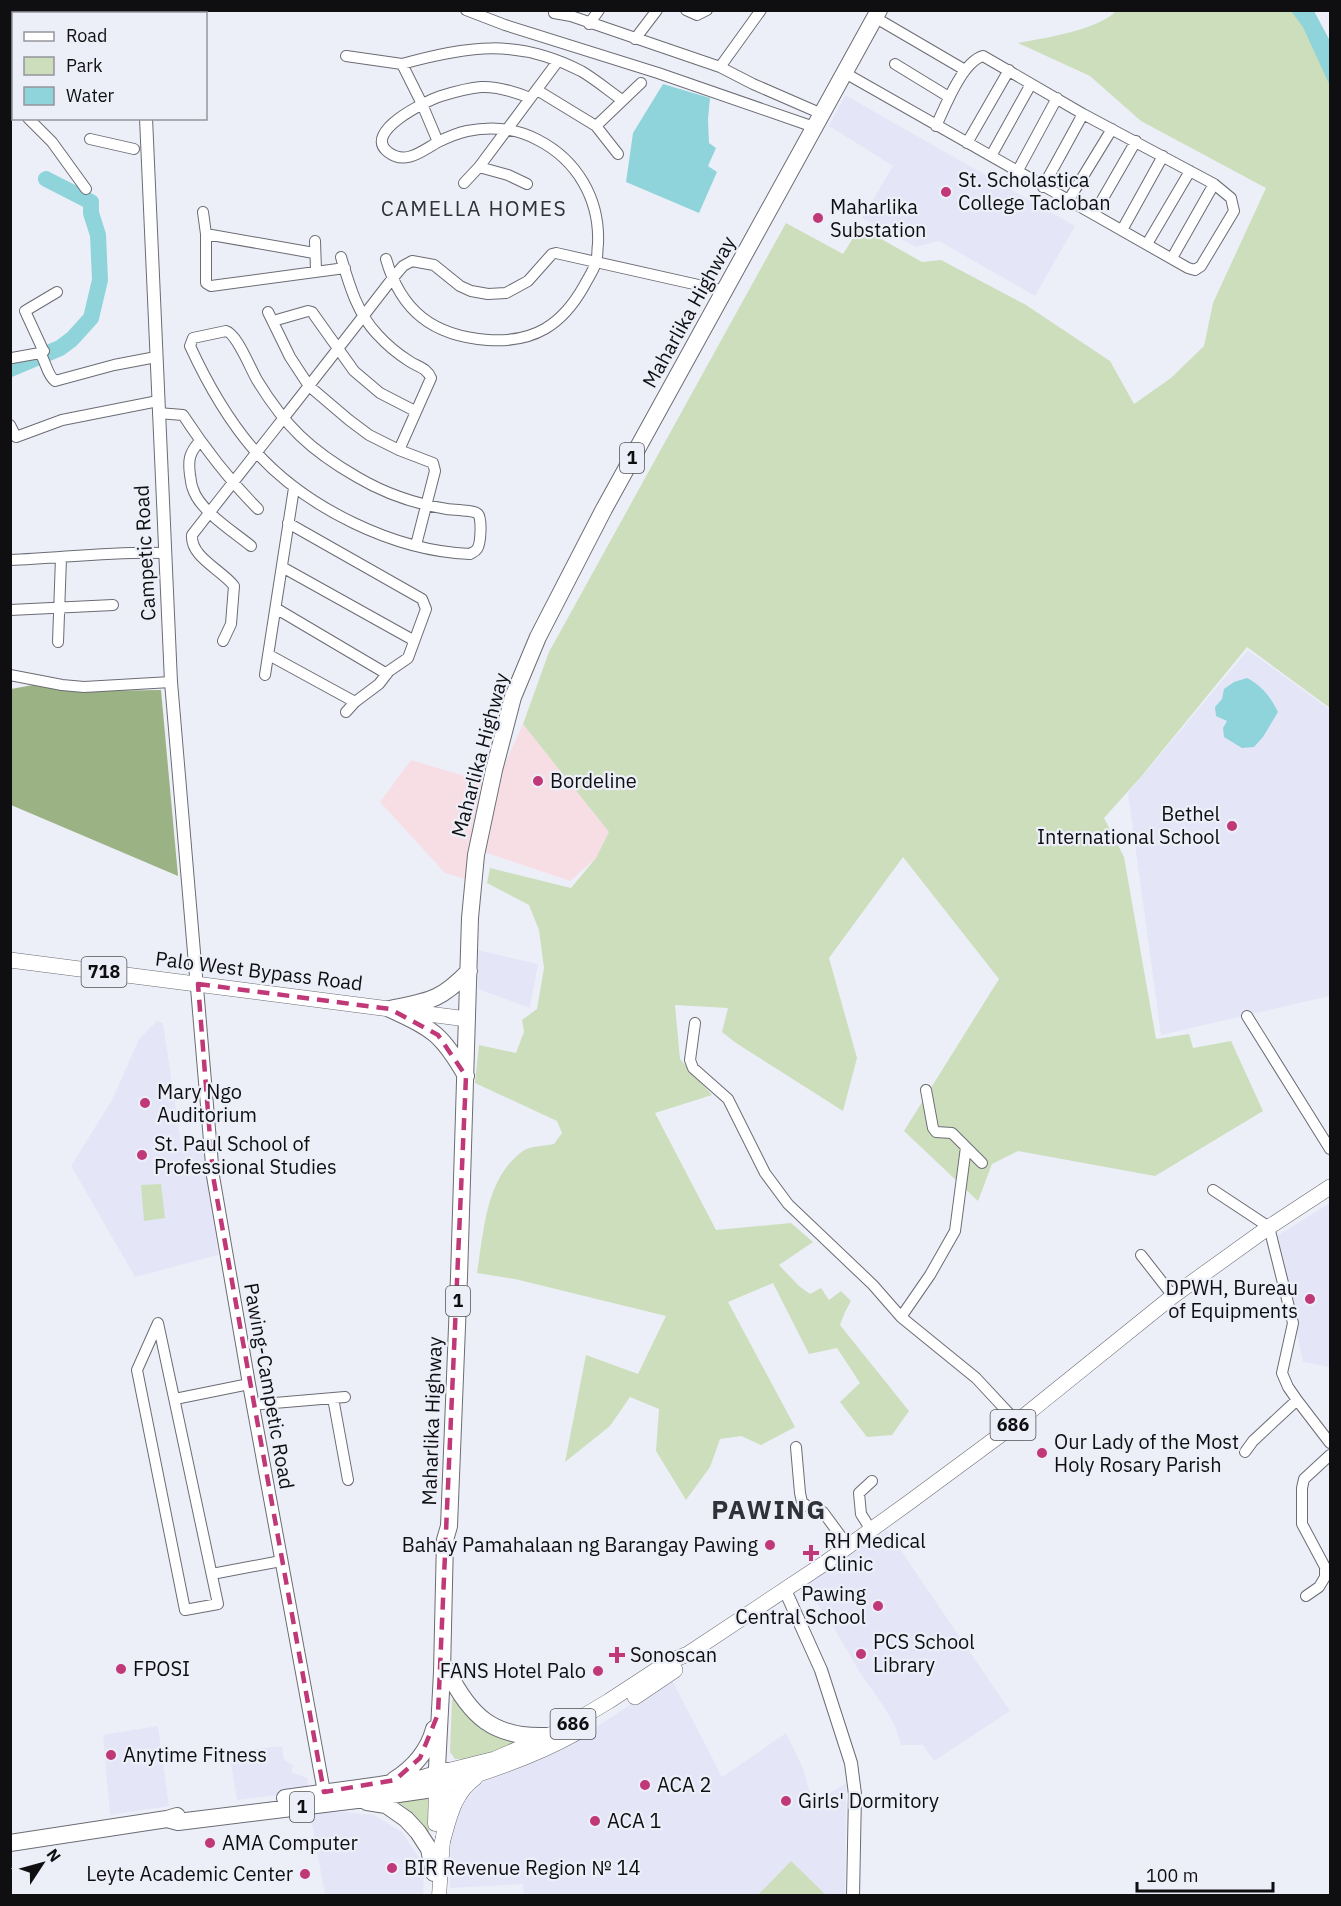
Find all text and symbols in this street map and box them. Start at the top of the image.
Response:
legend [12,12,207,120]
text: Road [66,24,107,47]
text: Park [66,54,103,77]
text: Water [66,84,115,107]
place label: St. Scholastica College Tacloban [958,166,1111,216]
marker: St. Scholastica College Tacloban [939,185,953,199]
place label: Maharlika Substation [830,193,926,243]
district label: CAMELLA HOMES [381,194,567,222]
marker: Maharlika Substation [811,211,825,225]
street label: Maharlika Highway [636,231,741,392]
road number: 1 [620,443,644,473]
street label: Campetic Road [127,484,162,622]
street label: Maharlika Highway [445,670,514,840]
place label: Bordeline [550,767,637,794]
marker: Bordeline [531,774,545,788]
place label: Bethel International School [1037,800,1220,850]
marker: Bethel International School [1225,819,1239,833]
street label: Palo West Bypass Road [154,944,364,997]
road number: 718 [82,957,126,987]
place label: Mary Ngo Auditorium [157,1078,257,1128]
marker: Mary Ngo Auditorium [138,1096,152,1110]
place label: St. Paul School of Professional Studies [154,1130,337,1180]
marker: St. Paul School of Professional Studies [135,1148,149,1162]
place label: DPWH, Bureau of Equipments [1166,1274,1298,1324]
street label: Pawing-Campetic Road [238,1281,301,1491]
road number: 1 [446,1286,470,1316]
marker: DPWH, Bureau of Equipments [1303,1292,1317,1306]
street label: Maharlika Highway [415,1336,448,1506]
road number: 686 [990,1410,1036,1440]
place label: Our Lady of the Most Holy Rosary Parish [1054,1428,1239,1478]
marker: Our Lady of the Most Holy Rosary Parish [1035,1446,1049,1460]
district label: PAWING [711,1492,827,1526]
place label: RH Medical Clinic [824,1527,926,1577]
place label: Bahay Pamahalaan ng Barangay Pawing [402,1531,758,1558]
marker: Bahay Pamahalaan ng Barangay Pawing [763,1538,777,1552]
marker: RH Medical Clinic [802,1544,820,1562]
place label: Pawing Central School [735,1580,866,1630]
marker: Pawing Central School [871,1599,885,1613]
place label: PCS School Library [873,1628,975,1678]
place label: Sonoscan [630,1641,717,1668]
marker: Sonoscan [608,1646,626,1664]
marker: PCS School Library [854,1647,868,1661]
place label: FPOSI [133,1655,190,1682]
place label: FANS Hotel Palo [440,1657,586,1684]
marker: FPOSI [114,1662,128,1676]
marker: FANS Hotel Palo [591,1664,605,1678]
road number: 686 [550,1709,596,1739]
place label: Anytime Fitness [123,1741,267,1768]
marker: Anytime Fitness [104,1748,118,1762]
place label: ACA 2 [657,1771,711,1798]
marker: ACA 2 [638,1778,652,1792]
place label: Girls' Dormitory [798,1787,939,1814]
road number: 1 [290,1792,314,1822]
marker: Girls' Dormitory [779,1794,793,1808]
place label: ACA 1 [607,1807,661,1834]
marker: ACA 1 [588,1814,602,1828]
place label: AMA Computer [222,1829,358,1856]
north arrow [12,1834,72,1894]
marker: AMA Computer [203,1836,217,1850]
text: N [43,1845,66,1866]
place label: BIR Revenue Region № 14 [404,1854,641,1881]
scale bar [1137,1855,1274,1893]
place label: Leyte Academic Center [86,1860,293,1887]
marker: BIR Revenue Region № 14 [385,1861,399,1875]
text: 100 m [1146,1864,1198,1887]
marker: Leyte Academic Center [298,1867,312,1881]

